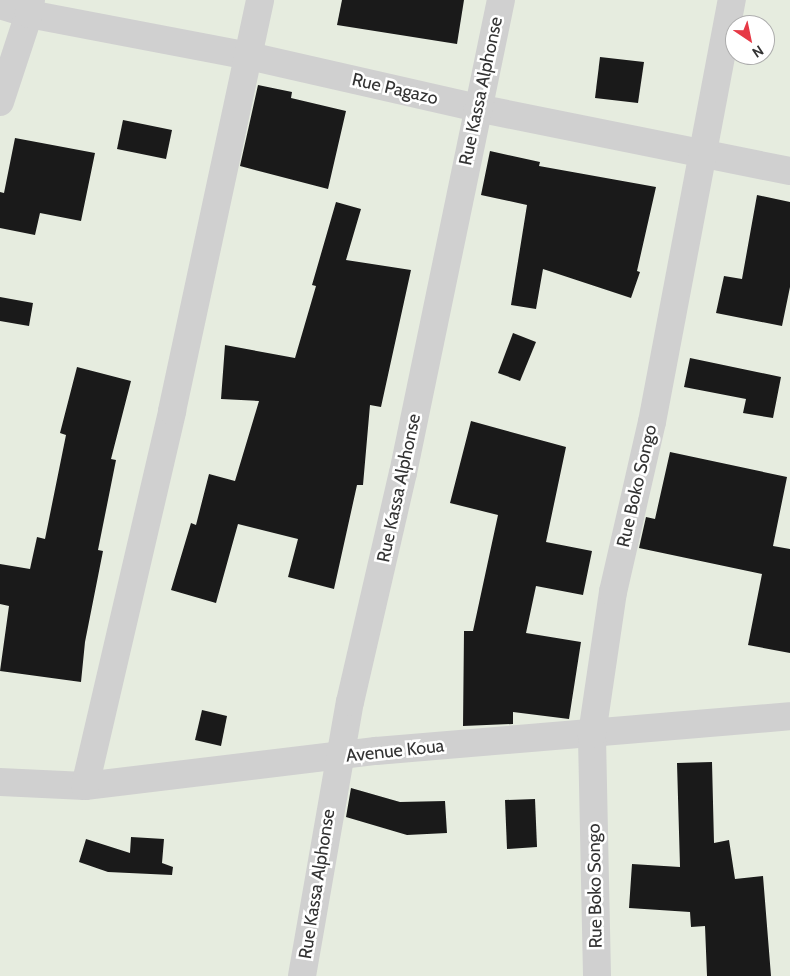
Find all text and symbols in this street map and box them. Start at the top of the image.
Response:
street label: Rue Kassa Alphonse [455,15,507,167]
north arrow [725,15,775,65]
text: N [749,41,767,62]
street label: Rue Pagazo [350,69,440,109]
street label: Rue Kassa Alphonse [373,412,425,564]
street label: Rue Boko Songo [612,423,662,549]
street label: Avenue Koua [345,735,445,767]
street label: Rue Kassa Alphonse [294,808,340,960]
street label: Rue Boko Songo [583,823,607,949]

